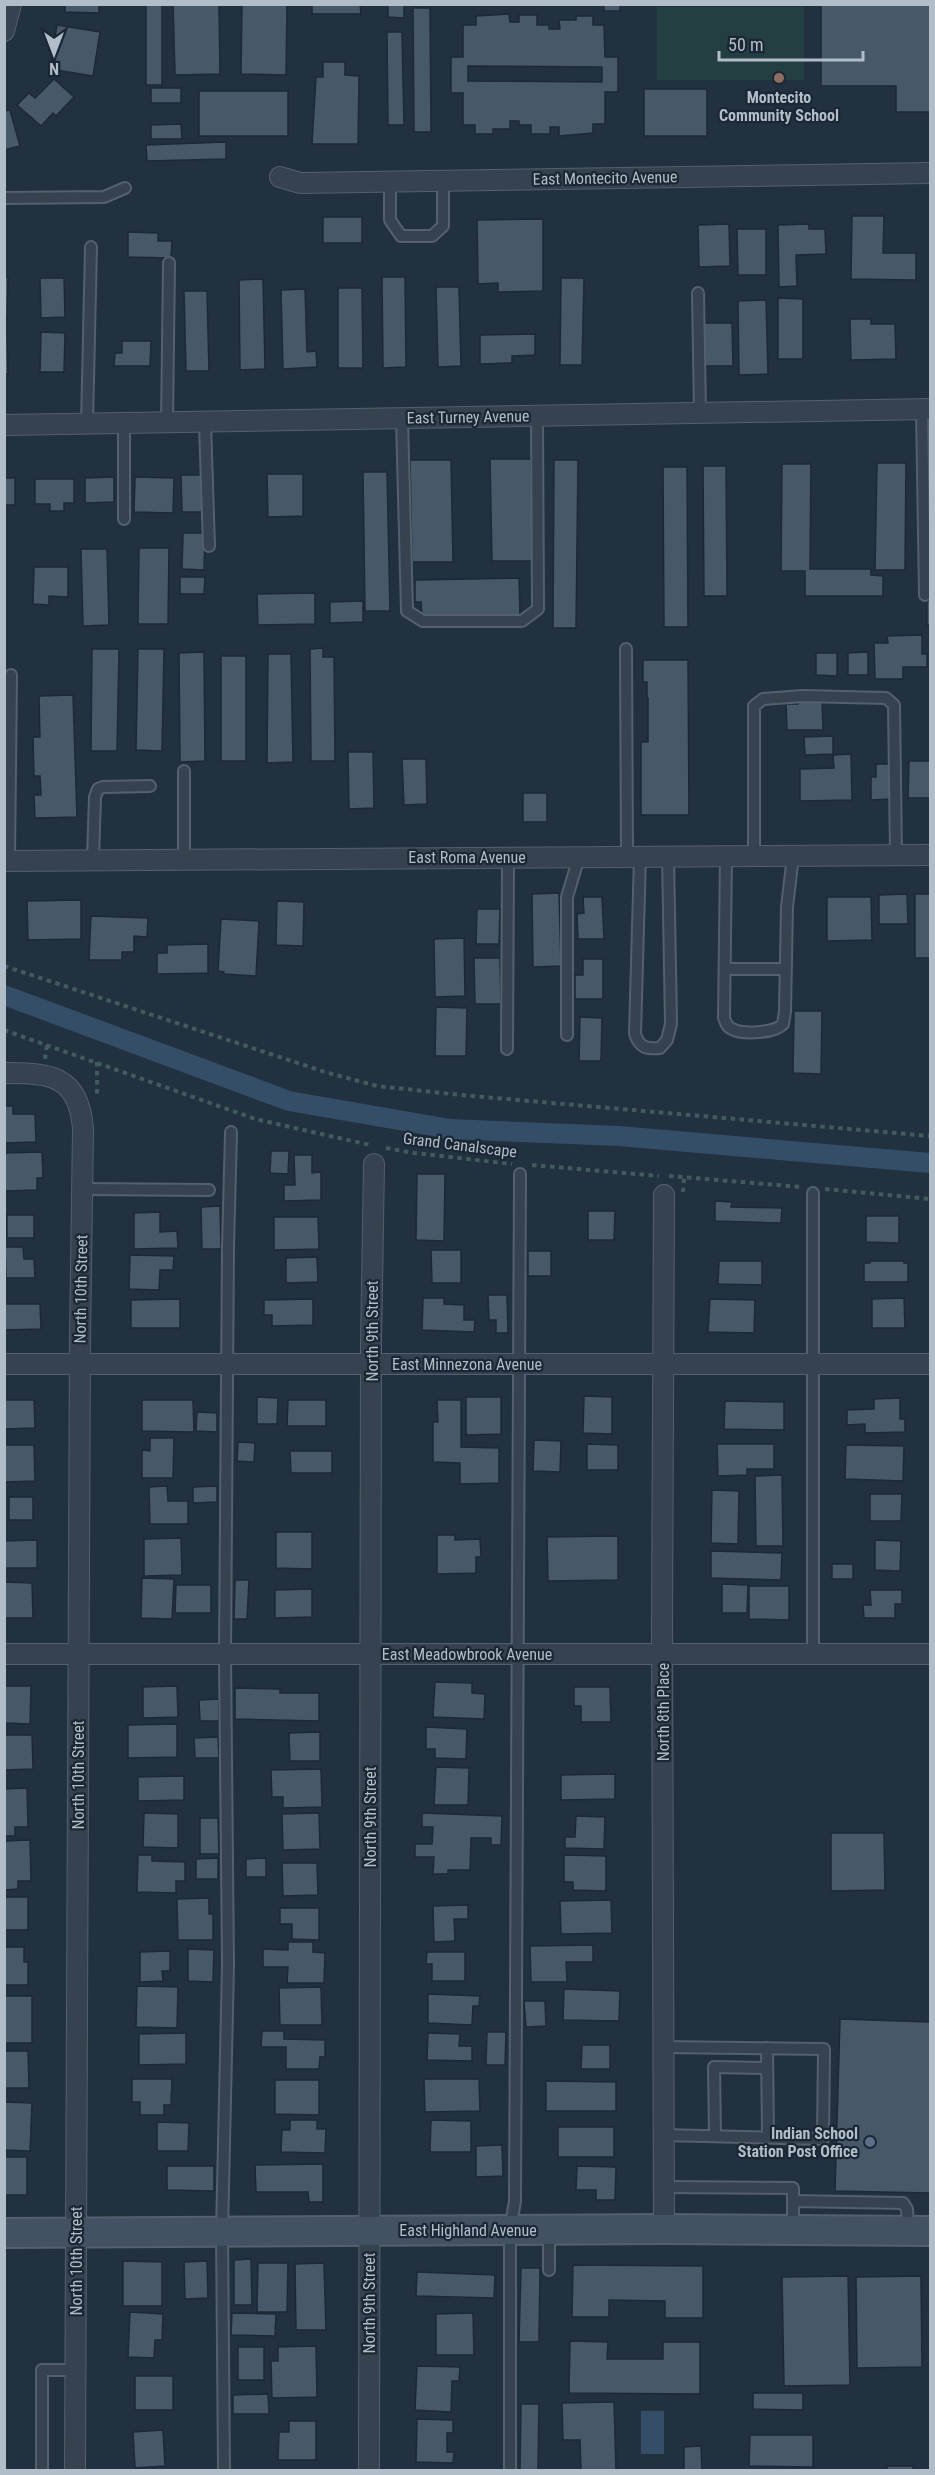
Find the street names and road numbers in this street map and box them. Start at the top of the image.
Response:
street label: East Montecito Avenue [532,167,678,189]
street label: East Turney Avenue [406,406,530,428]
street label: East Roma Avenue [408,848,526,867]
street label: Grand Canalscape [402,1129,518,1161]
street label: North 10th Street [71,1234,91,1344]
street label: North 9th Street [363,1280,382,1381]
street label: East Minnezona Avenue [392,1355,542,1374]
street label: East Meadowbrook Avenue [382,1645,552,1664]
street label: North 8th Place [654,1663,673,1761]
street label: North 10th Street [69,1720,88,1829]
street label: North 9th Street [361,1766,380,1867]
street label: North 10th Street [67,2206,86,2315]
street label: East Highland Avenue [399,2221,537,2240]
street label: North 9th Street [360,2252,379,2353]

